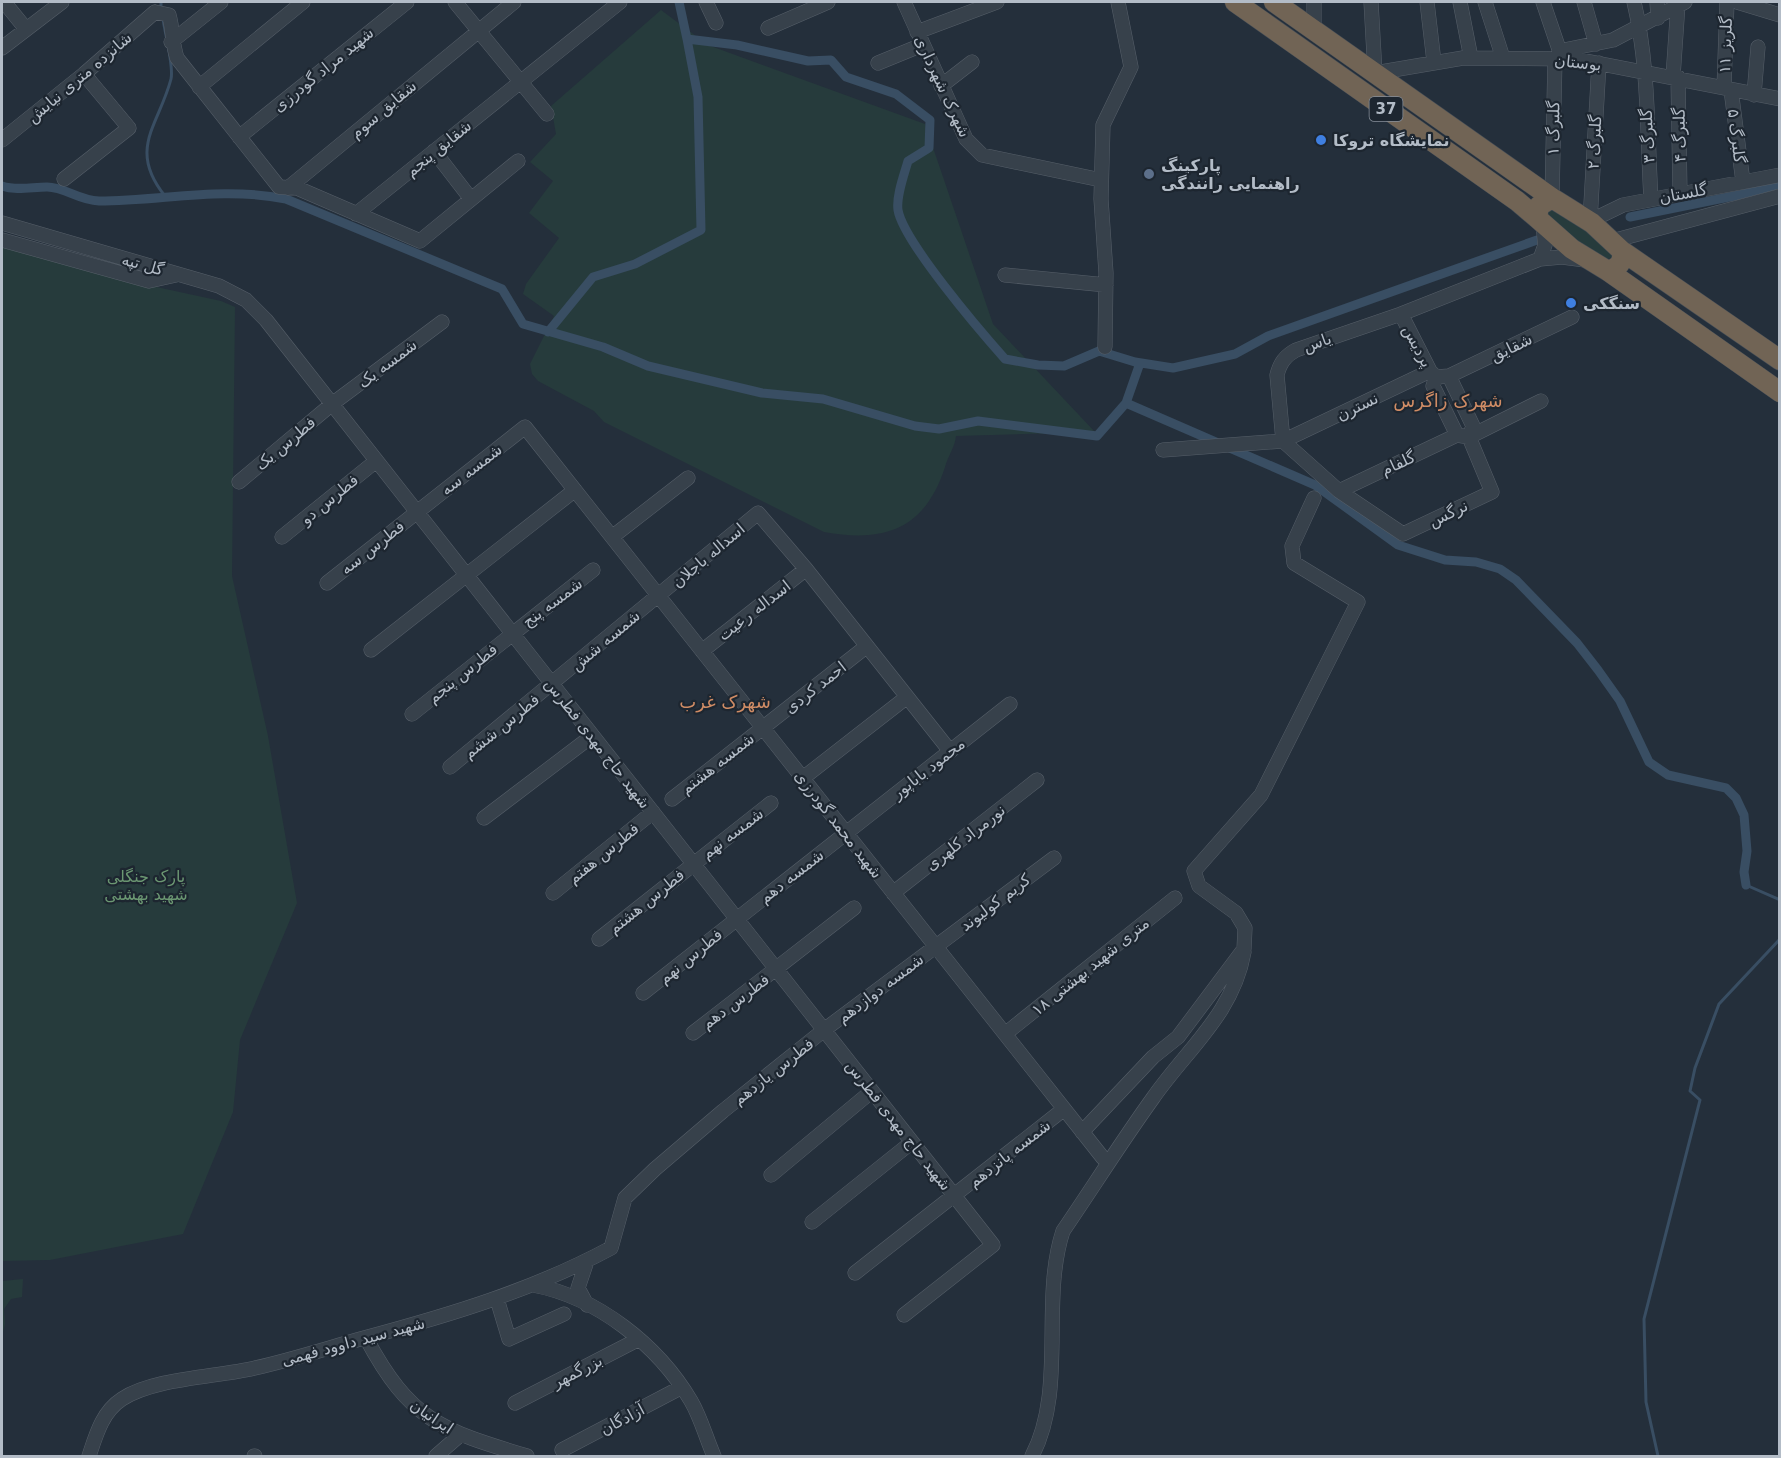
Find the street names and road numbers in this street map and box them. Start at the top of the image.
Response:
street label: گلریز ۱۱ [1715,16,1737,74]
street label: شهید مراد گودرزی [269,23,378,117]
street label: شانزده متری نیایش [23,28,136,128]
street label: شهرک شهرداری [910,32,974,141]
street label: بوستان [1553,51,1603,75]
street label: شقایق سوم [346,76,421,143]
road number: 37 [1370,97,1402,121]
street label: گلبرگ ۱ [1544,100,1564,155]
street label: گلبرگ ۴ [1670,107,1690,162]
street label: گلبرگ ۳ [1637,108,1659,164]
street label: گلبرگ ۵ [1723,108,1749,165]
street label: گلبرگ ۲ [1584,114,1606,170]
street label: شقایق پنجم [401,116,476,182]
street label: گلستان [1657,179,1709,207]
street label: گل تپه [119,249,166,281]
street label: پردیس [1398,322,1437,371]
street label: یاس [1300,329,1334,356]
street label: شقایق [1487,329,1536,367]
street label: شمسه یک [354,335,421,392]
street label: نسترن [1333,388,1382,426]
street label: فطرس یک [251,413,320,475]
street label: شمسه سه [437,440,506,499]
street label: گلفام [1378,447,1419,480]
street label: فطرس دو [296,470,363,530]
street label: نرگس [1425,496,1471,532]
street label: فطرس سه [336,516,409,579]
street label: اسداله باجلان [668,519,749,592]
street label: شمسه پنج [519,574,587,632]
street label: اسداله رعیت [714,576,795,645]
street label: شمسه شش [567,606,644,676]
street label: فطرس پنجم [424,639,502,708]
street label: احمد کردی [781,657,851,718]
street label: شهید حاج مهدی فطرس [540,674,654,813]
street label: فطرس ششم [459,690,544,764]
street label: شمسه هشتم [676,729,758,798]
street label: محمود باباپور [887,734,969,804]
street label: شهید محمد گودرزی [790,767,887,883]
street label: نورمراد کلهری [922,800,1010,875]
street label: شمسه نهم [697,804,768,864]
street label: فطرس هفتم [564,819,643,889]
street label: شمسه دهم [755,845,827,908]
street label: فطرس هشتم [604,865,689,939]
street label: کریم کولیوند [956,870,1035,936]
street label: ۱۸ متری شهید بهشتی [1028,913,1153,1020]
street label: فطرس نهم [655,925,727,989]
street label: شمسه دوازدهم [833,950,928,1028]
street label: فطرس دهم [697,970,774,1034]
street label: فطرس یازدهم [729,1034,818,1110]
street label: شهید حاج مهدی فطرس [841,1056,955,1195]
street label: شمسه پانزدهم [964,1115,1055,1192]
street label: شهید سید داوود فهمی [279,1313,427,1371]
street label: بزرگمهر [548,1351,606,1394]
street label: ایرانیان [406,1395,457,1439]
street label: آزادگان [597,1399,650,1440]

